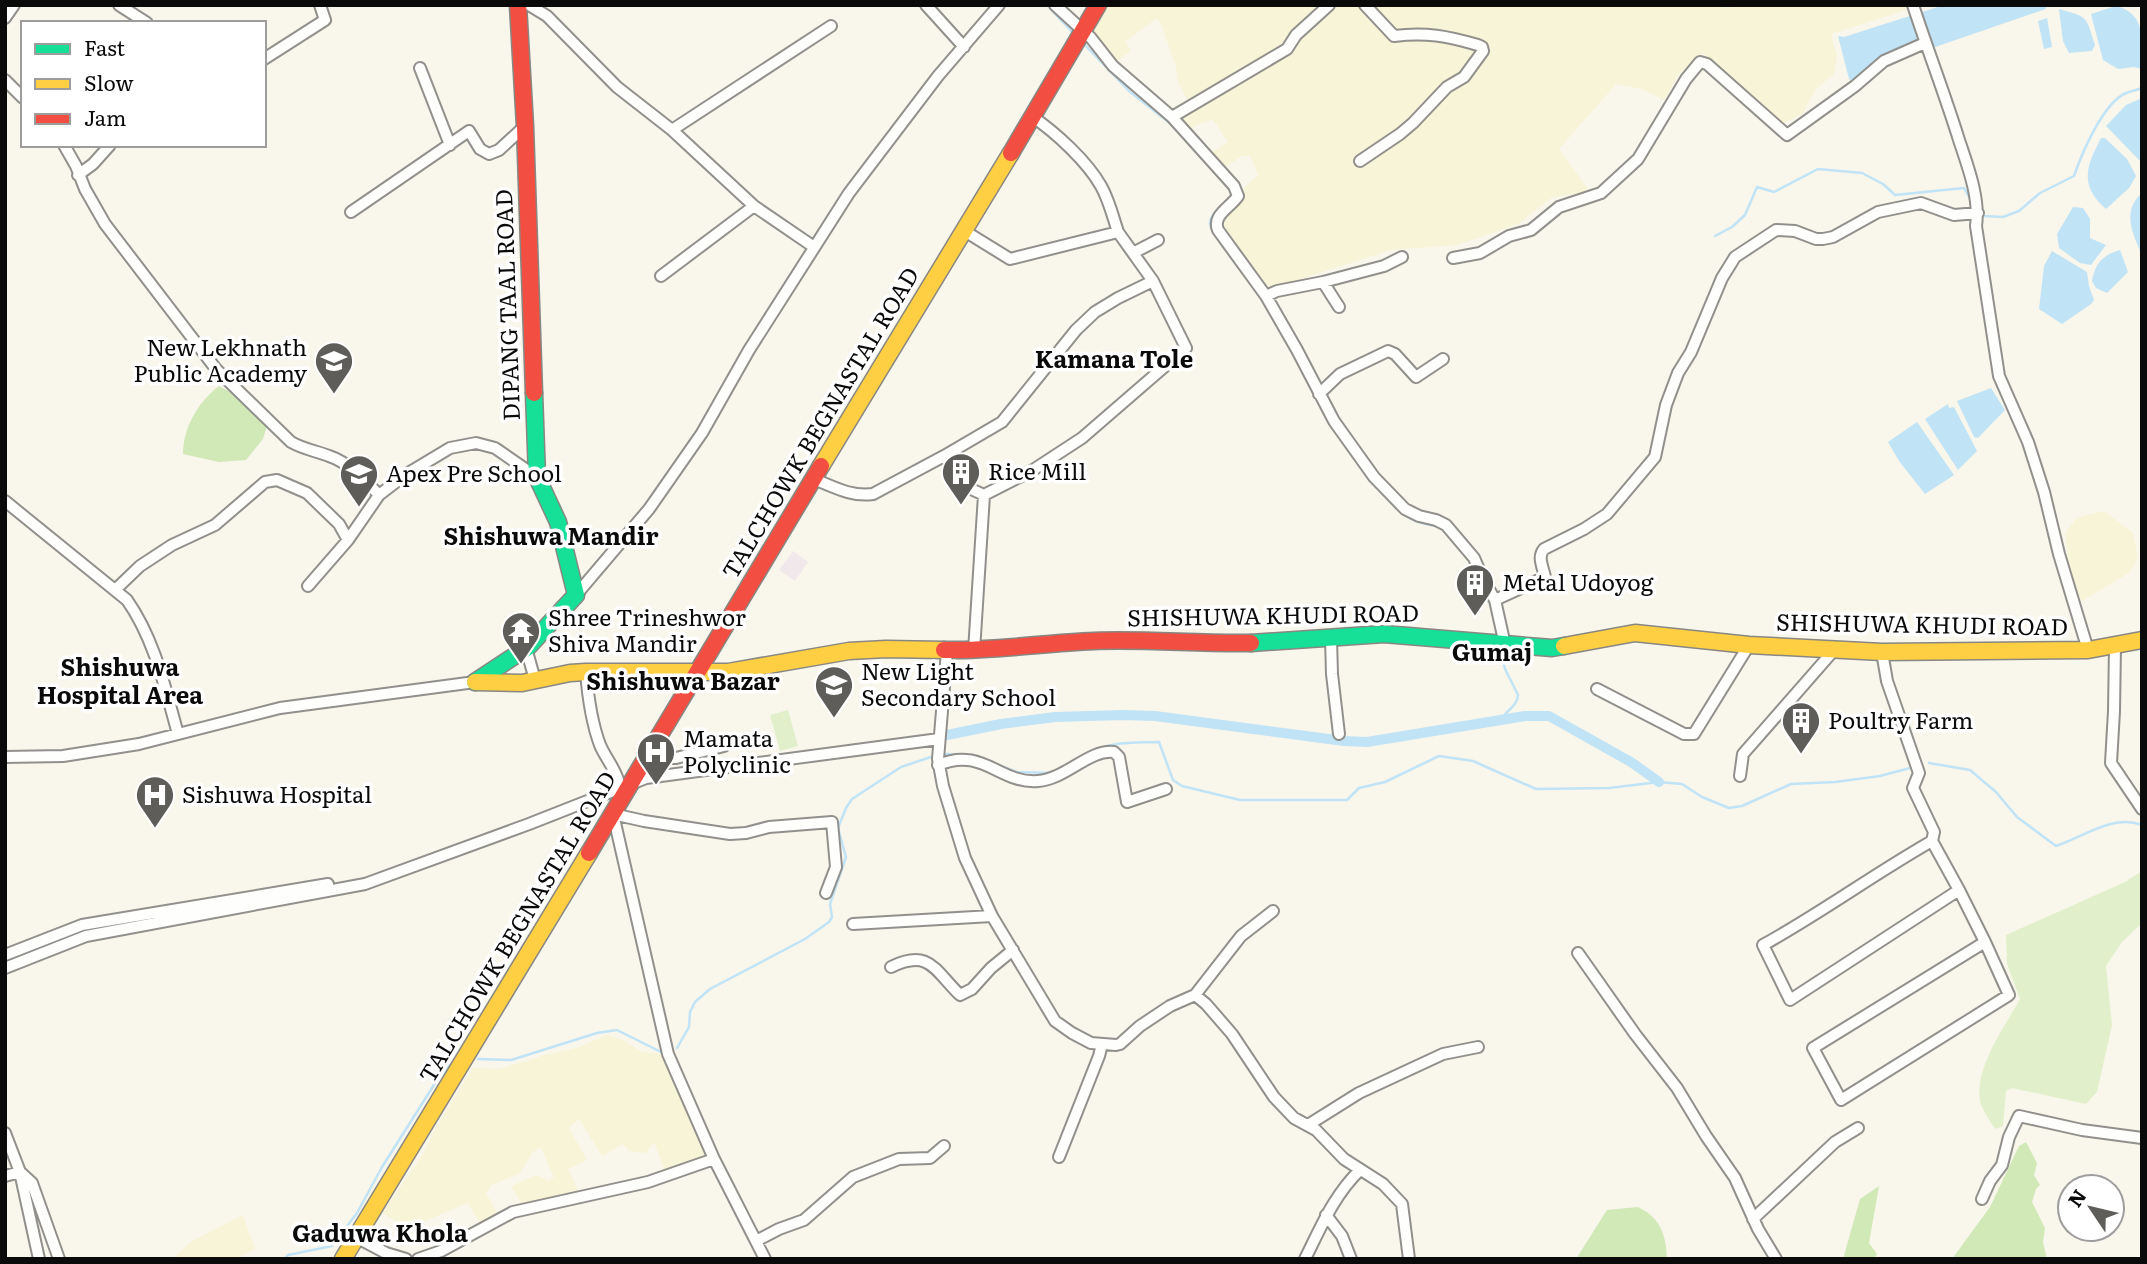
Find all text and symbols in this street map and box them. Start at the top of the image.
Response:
legend [21,21,266,147]
text: Fast [84,31,125,62]
text: Slow [84,66,134,97]
text: Jam [84,101,126,132]
street label: DIPANG TAAL ROAD [485,189,527,421]
street label: TALCHOWK BEGNASTAL ROAD [712,260,926,584]
place label: New Lekhnath Public Academy [134,329,308,389]
school or university icon: New Lekhnath Public Academy [313,340,355,395]
district label: Kamana Tole [1035,340,1193,375]
building icon: Rice Mill [940,451,982,506]
school or university icon: Apex Pre School [338,453,380,508]
place label: Rice Mill [988,453,1086,487]
place label: Apex Pre School [386,455,562,489]
district label: Shishuwa Mandir [444,517,658,552]
building icon: Metal Udoyog [1454,562,1496,617]
place label: Metal Udoyog [1502,564,1654,598]
street label: SHISHUWA KHUDI ROAD [1127,594,1419,634]
place label: Shree Trineshwor Shiva Mandir [548,599,746,659]
street label: SHISHUWA KHUDI ROAD [1776,603,2068,643]
temple icon: Shree Trineshwor Shiva Mandir [500,610,542,665]
district label: Gumaj [1452,633,1532,668]
district label: Shishuwa Hospital Area [37,648,203,711]
place label: New Light Secondary School [861,653,1056,713]
district label: Shishuwa Bazar [586,662,780,697]
school or university icon: New Light Secondary School [813,664,855,719]
building icon: Poultry Farm [1780,700,1822,755]
place label: Poultry Farm [1828,702,1973,736]
place label: Mamata Polyclinic [683,720,791,780]
hospital icon: Mamata Polyclinic [635,731,677,786]
street label: TALCHOWK BEGNASTAL ROAD [409,764,623,1088]
hospital icon: Sishuwa Hospital [134,774,176,829]
place label: Sishuwa Hospital [182,776,372,810]
north arrow [2056,1173,2126,1243]
text: N [2060,1183,2092,1212]
district label: Gaduwa Khola [292,1214,468,1249]

